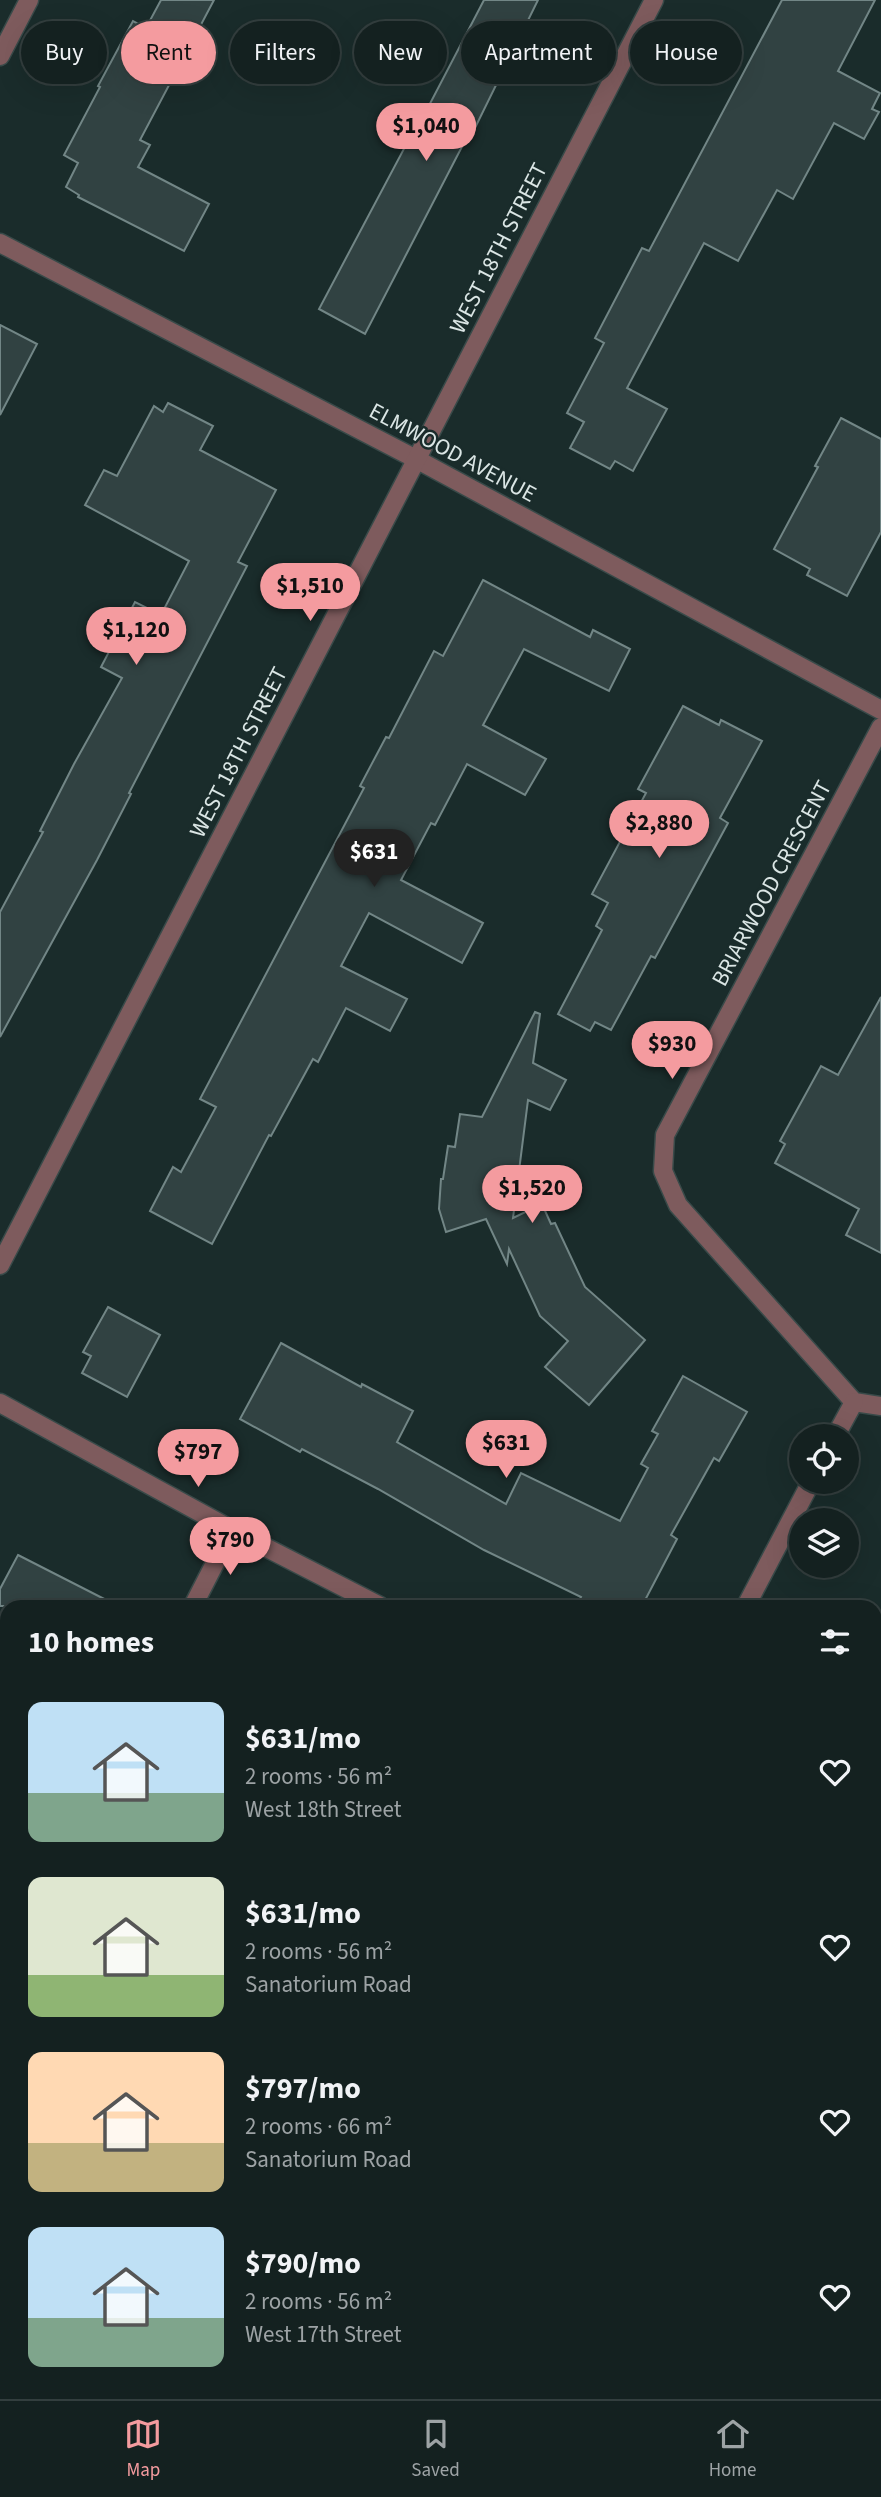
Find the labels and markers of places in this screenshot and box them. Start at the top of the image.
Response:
pin: $1,040 [369,104,483,163]
pin: $1,510 [253,564,367,623]
pin: $1,120 [79,608,193,667]
pin: $2,880 [602,800,716,860]
pin: $631 [333,830,415,889]
pin: $930 [631,1021,713,1081]
pin: $1,520 [475,1166,589,1225]
pin: $631 [465,1420,547,1480]
pin: $797 [157,1430,239,1489]
pin: $790 [189,1518,271,1577]

